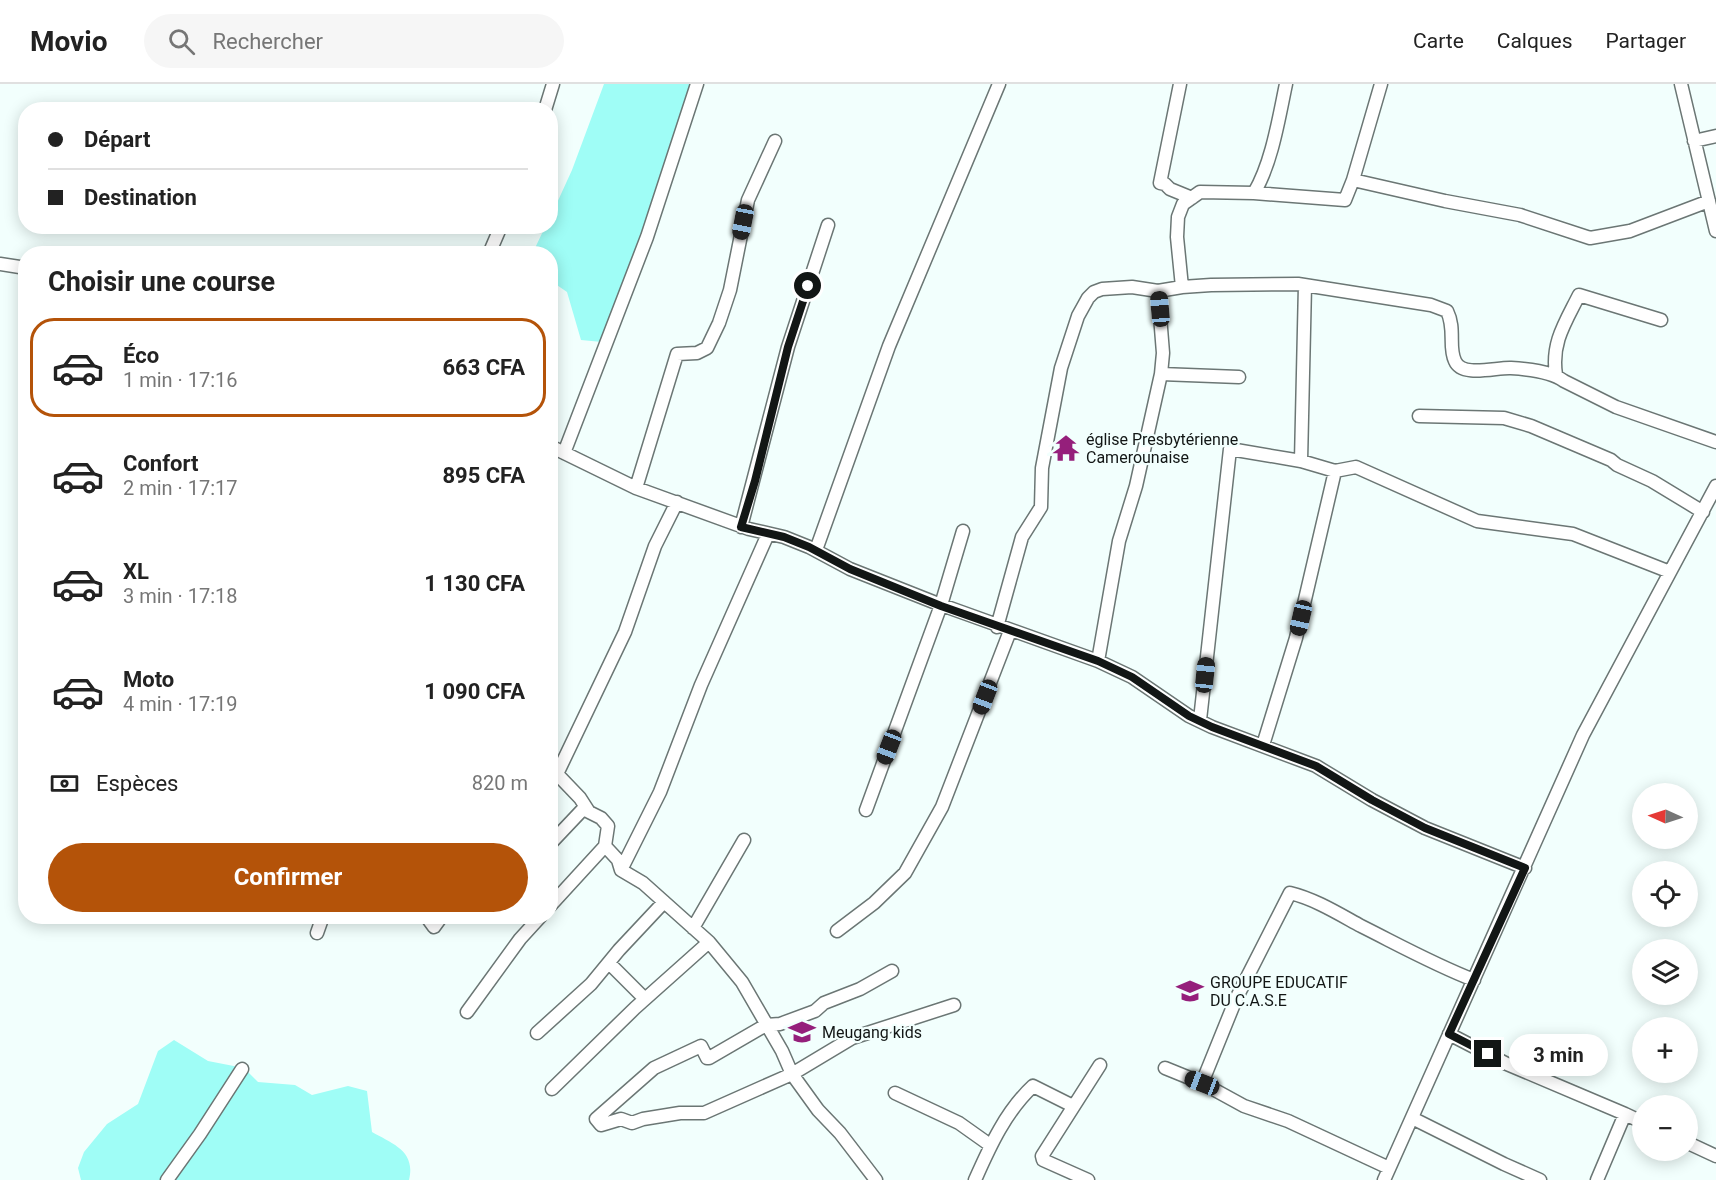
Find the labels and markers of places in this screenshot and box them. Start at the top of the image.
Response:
place label: église Presbytérienne Camerounaise [1086,430,1238,467]
temple icon: église Presbytérienne Camerounaise [1051,433,1081,463]
place label: GROUPE EDUCATIF DU C.A.S.E [1210,973,1348,1010]
school or university icon: GROUPE EDUCATIF DU C.A.S.E [1175,976,1205,1006]
school or university icon: Meugang kids [787,1017,817,1047]
place label: Meugang kids [822,1023,922,1042]

